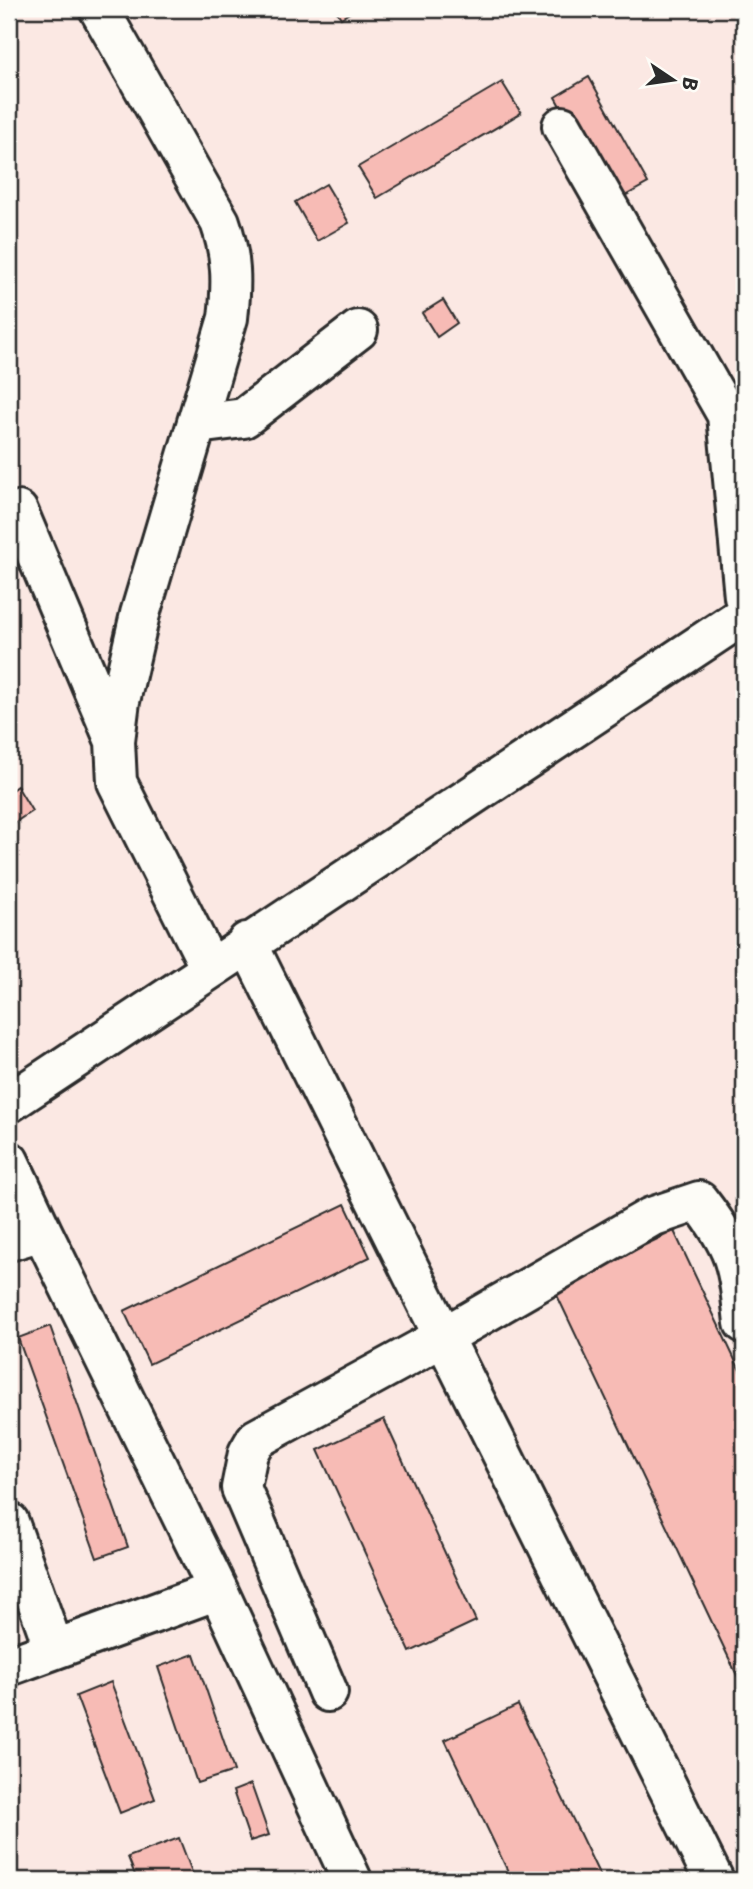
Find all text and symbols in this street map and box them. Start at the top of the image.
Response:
north arrow [638,46,708,116]
text: B [675,75,706,94]

